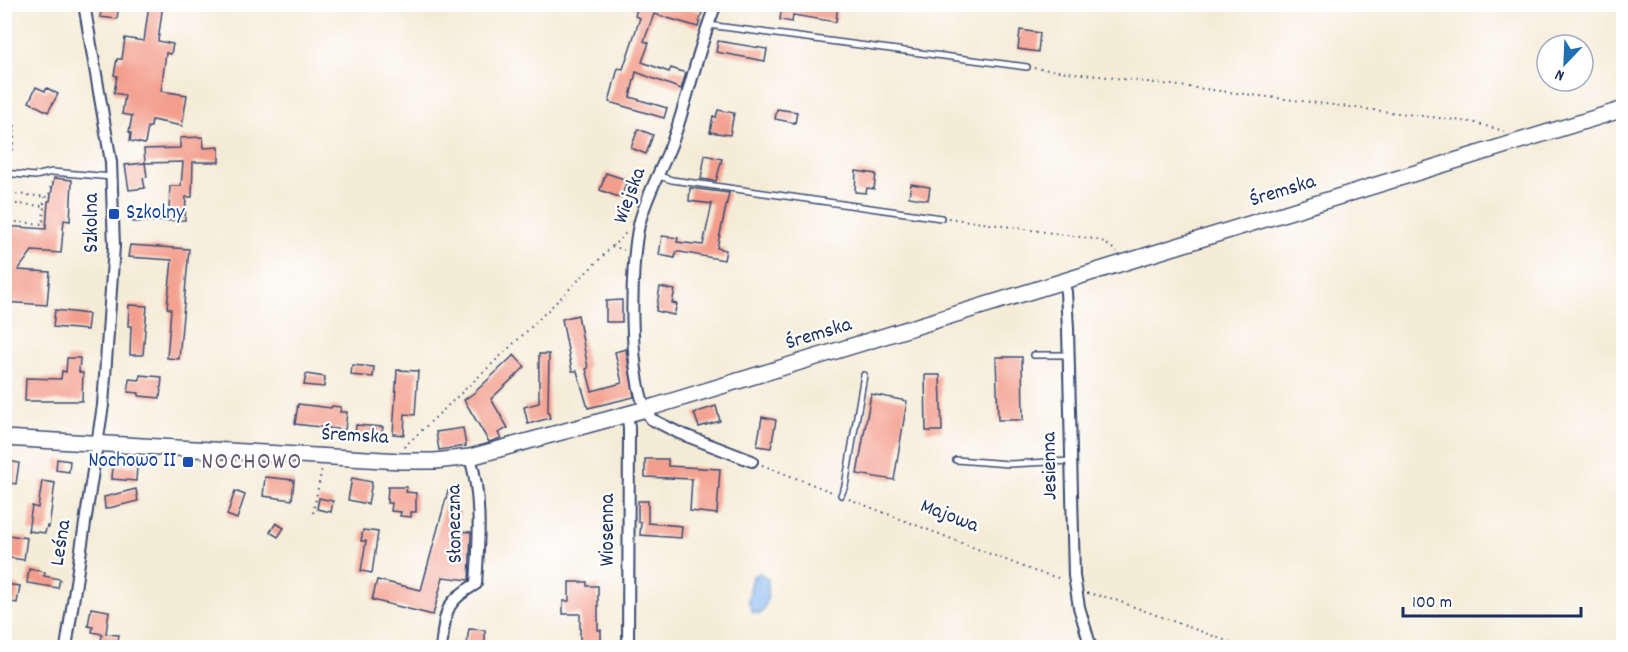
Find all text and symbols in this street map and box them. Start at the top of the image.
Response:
north arrow [1535,33,1595,93]
text: N [1552,62,1568,87]
street label: Wiejska [607,163,655,228]
street label: Śremska [1246,167,1321,216]
street label: Szkolna [78,192,108,253]
place label: Szkolny [126,199,185,229]
marker: Szkolny [107,207,121,221]
street label: Śremska [782,310,857,359]
street label: Śremska [321,420,391,454]
street label: Jesienna [1035,431,1067,500]
district label: NOCHOWO [201,446,303,480]
place label: Nochowo II [88,447,176,477]
marker: Nochowo II [181,455,195,469]
street label: Słoneczna [440,483,472,564]
street label: Majowa [915,492,984,542]
street label: Wiosenna [594,493,624,566]
street label: Leśna [44,517,81,568]
scale bar [1403,580,1582,618]
text: 100 m [1412,591,1452,616]

